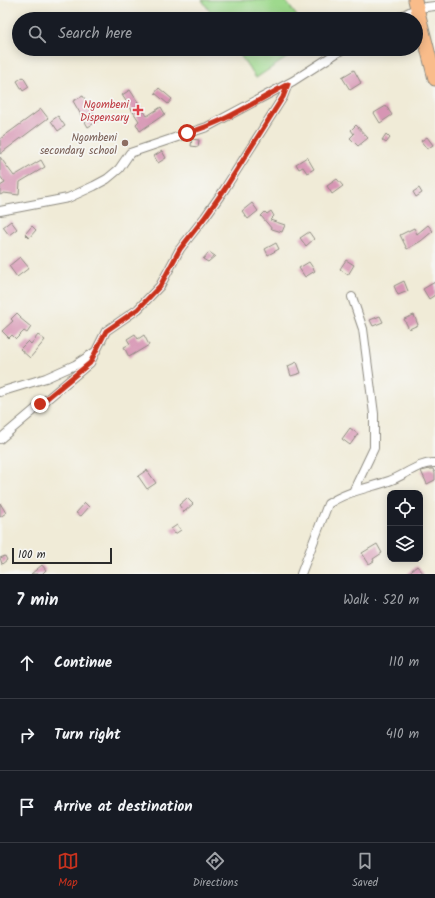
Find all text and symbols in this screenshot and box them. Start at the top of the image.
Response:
search box [12,12,423,56]
text: Search here [58,22,132,46]
icon: search [26,23,48,45]
place label: Ngombeni Dispensary [80,96,130,127]
marker: Ngombeni Dispensary [132,104,144,116]
route start [178,124,196,142]
place label: Ngombeni secondary school [40,129,117,160]
marker: Ngombeni secondary school [120,138,130,148]
route end [31,395,49,413]
map controls [387,490,423,562]
button: locate [387,490,423,526]
button: layers [387,526,423,562]
scale bar [12,546,112,565]
text: 100 m [18,546,46,564]
text: 7 min [16,587,58,614]
text: Walk · 520 m [343,590,419,611]
text: Continue [54,651,112,675]
icon: ahead [16,652,38,674]
text: 110 m [389,652,419,673]
text: Turn right [54,723,121,747]
icon: right [16,724,38,746]
text: 410 m [386,724,419,745]
text: Arrive at destination [54,795,193,819]
icon: arrive [16,796,38,818]
tab: Map [57,850,79,892]
tab: Directions [193,850,238,892]
tab: Saved [352,850,378,892]

